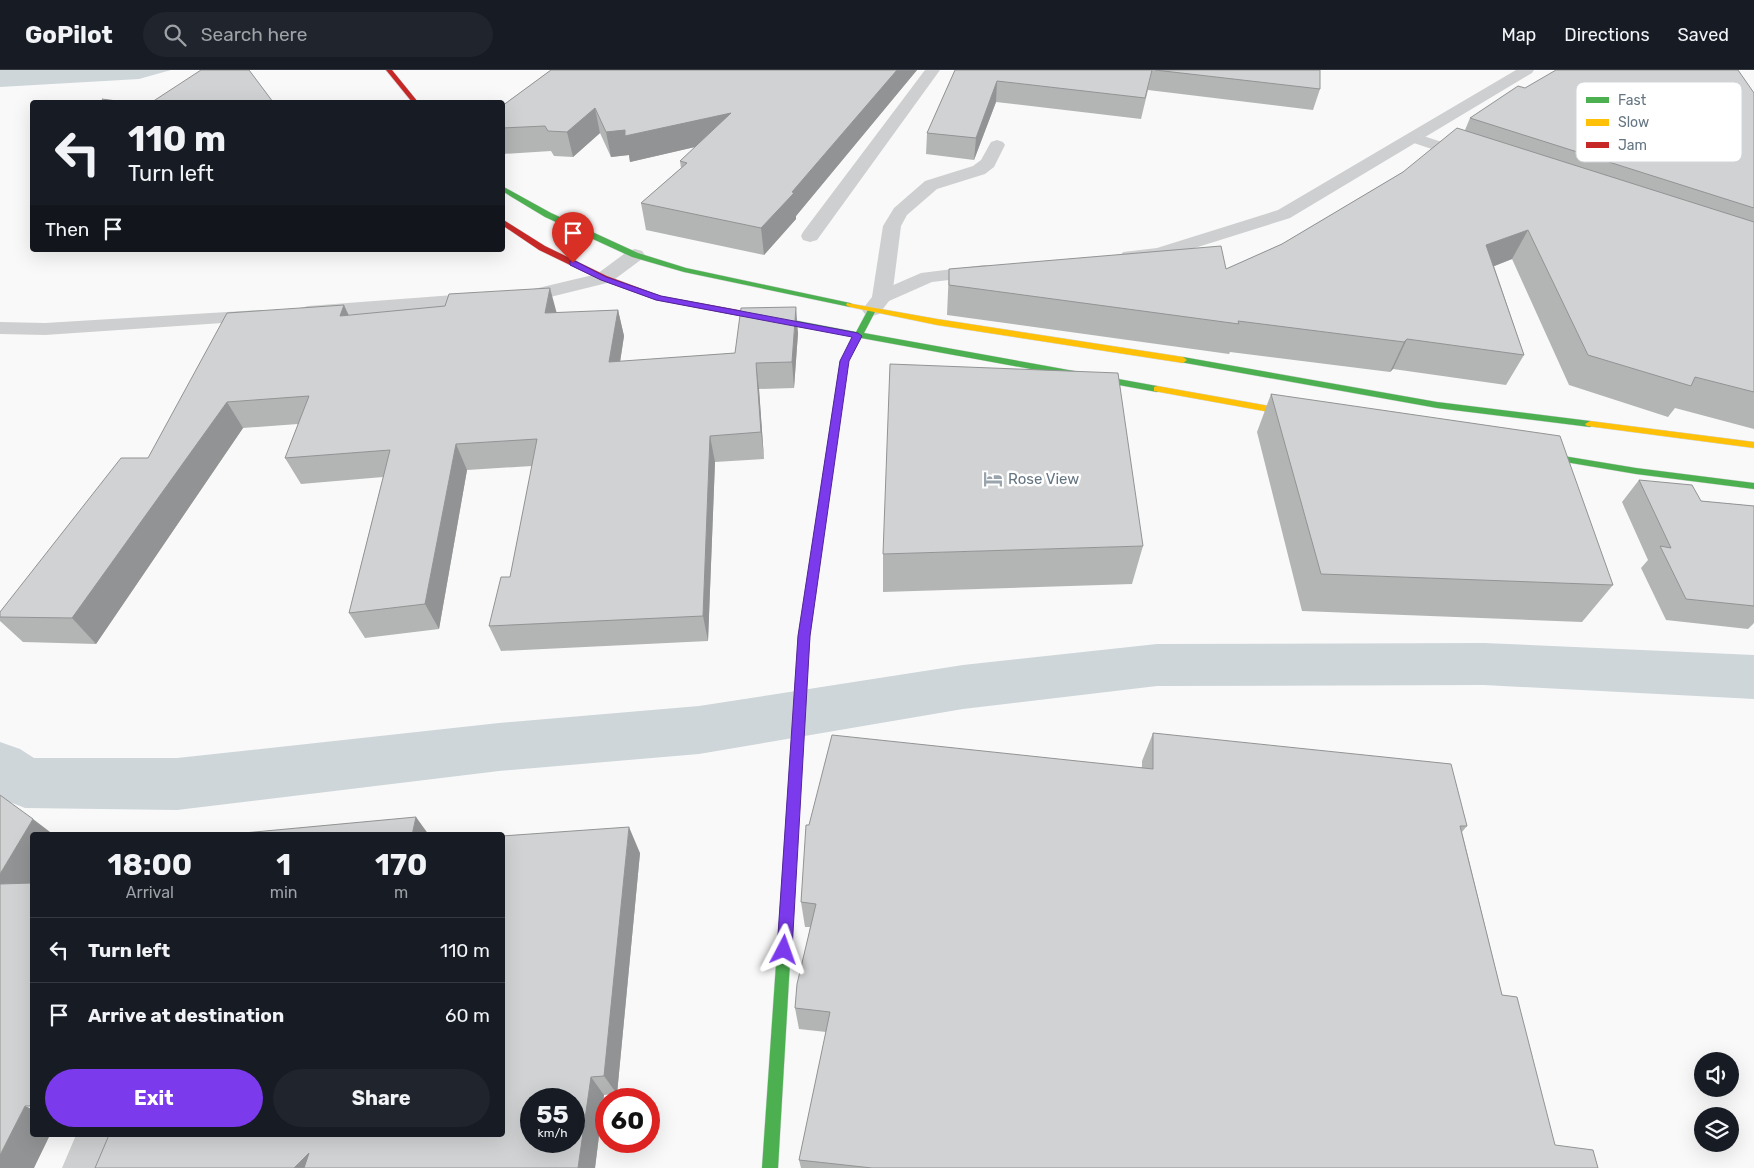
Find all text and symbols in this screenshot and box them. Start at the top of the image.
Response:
search box [143,12,493,57]
text: GoPilot [25,21,113,49]
icon: search [161,21,189,49]
text: Search here [201,23,307,46]
text: Map [1501,24,1536,46]
text: Directions [1564,24,1650,46]
text: Saved [1678,24,1729,46]
legend [1576,82,1742,162]
text: Fast [1618,92,1647,109]
text: Slow [1618,114,1649,131]
text: 110 m [128,118,226,160]
icon: left [45,120,110,185]
text: Jam [1618,137,1647,154]
text: Turn left [128,160,214,187]
pin [552,212,594,263]
icon: arrive [99,215,127,243]
text: Then [45,218,89,241]
icon: arrive [559,219,587,247]
hotel icon: Rose View [982,468,1004,490]
place label: Rose View [1008,470,1079,488]
text: 18:00 [107,847,192,883]
text: 1 [276,847,291,883]
text: 170 [375,847,427,883]
text: Arrival [126,883,174,902]
text: min [270,883,298,902]
text: m [394,883,408,902]
position arrow [757,923,809,975]
icon: left [45,936,73,964]
text: Turn left [88,939,170,962]
text: 110 m [440,939,490,962]
icon: arrive [45,1001,73,1029]
text: Arrive at destination [88,1004,284,1027]
text: 60 m [445,1004,490,1027]
map controls [1694,1052,1739,1152]
button: sound [1694,1052,1739,1097]
button: Exit [45,1069,263,1127]
button: Share [273,1069,490,1127]
speed limit sign: 60 [595,1088,660,1153]
text: 55 [536,1100,569,1129]
button: layers [1694,1107,1739,1152]
text: km/h [538,1126,567,1140]

